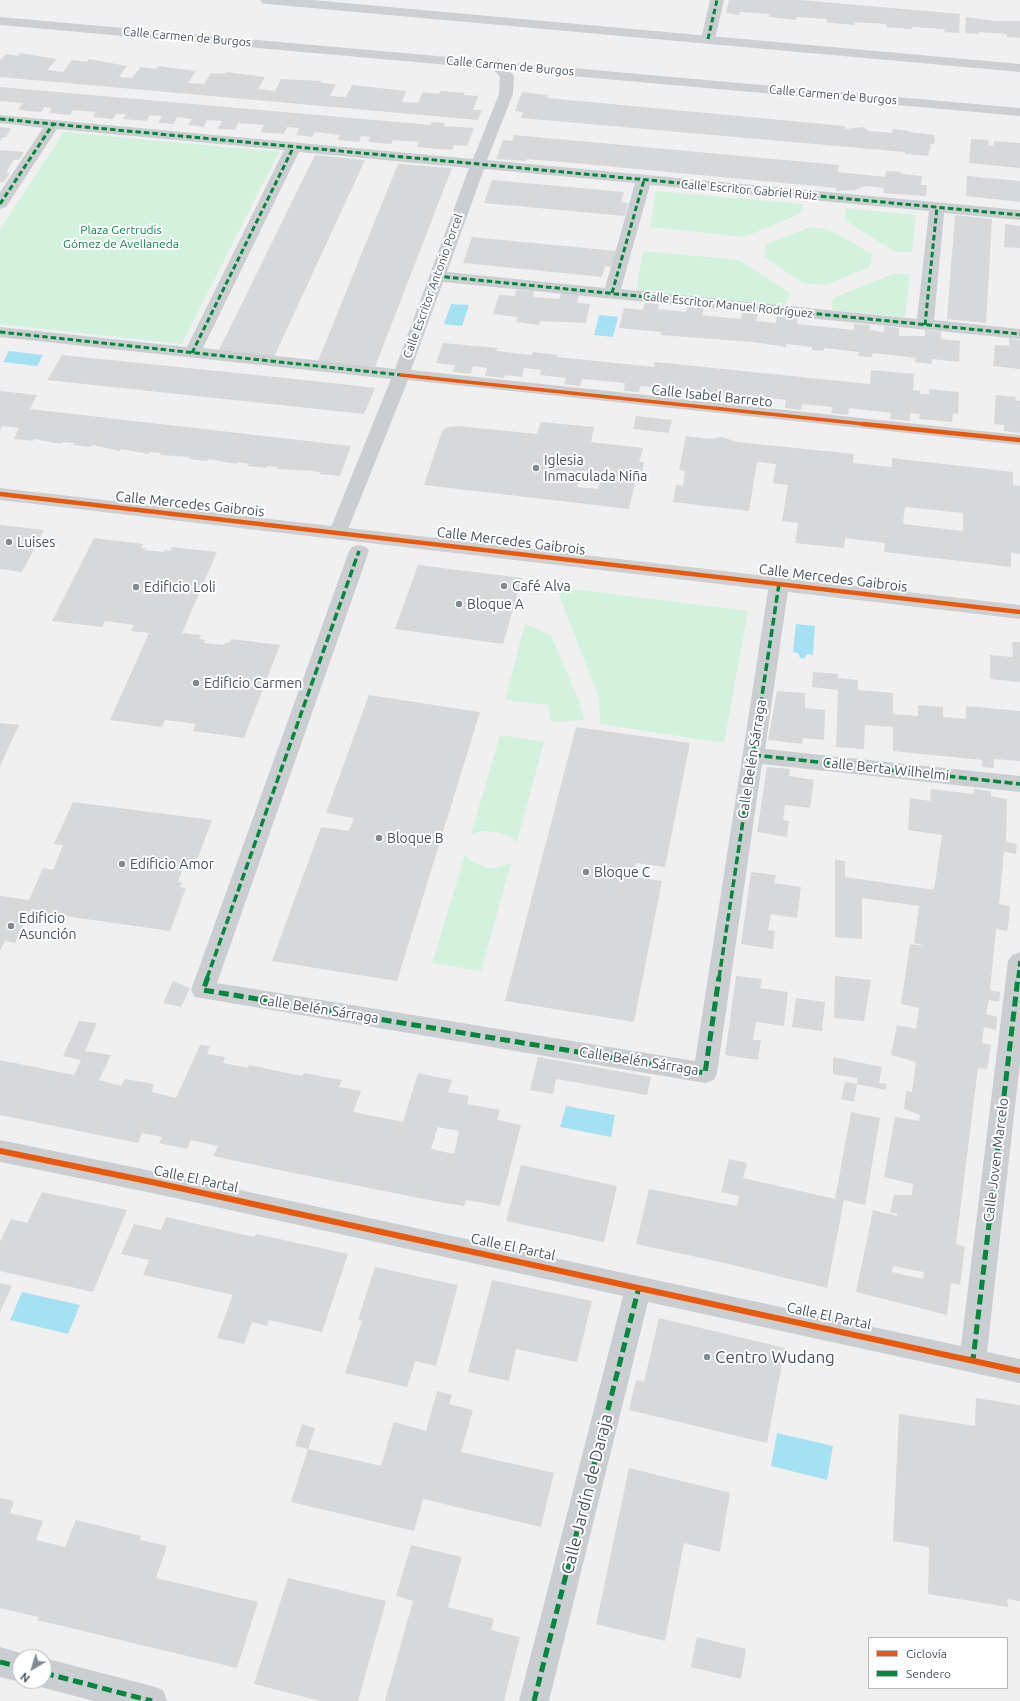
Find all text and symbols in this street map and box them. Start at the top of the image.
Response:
street label: Calle Carmen de Burgos [122,24,252,50]
street label: Calle Carmen de Burgos [445,53,575,79]
street label: Calle Carmen de Burgos [768,82,898,108]
street label: Calle Escritor Gabriel Ruiz [680,177,818,203]
street label: Calle Escritor Antonio Porcel [400,212,466,360]
park label: Plaza Gertrudis Gómez de Avellaneda [63,223,179,251]
street label: Calle Escritor Manuel Rodríguez [642,289,814,321]
street label: Calle Isabel Barreto [651,381,773,411]
place label: Iglesia Inmaculada Niña [544,452,647,484]
marker: Iglesia Inmaculada Niña [531,463,541,473]
street label: Calle Mercedes Gaibrois [115,488,265,520]
street label: Calle Mercedes Gaibrois [436,524,586,558]
place label: Luises [17,534,55,550]
marker: Luises [4,537,14,547]
street label: Calle Mercedes Gaibrois [758,561,908,595]
place label: Café Alva [512,578,571,594]
place label: Edificio Loli [144,579,216,595]
marker: Café Alva [499,581,509,591]
marker: Edificio Loli [131,582,141,592]
place label: Bloque A [467,596,524,612]
marker: Bloque A [454,599,464,609]
place label: Edificio Carmen [204,675,302,691]
marker: Edificio Carmen [191,678,201,688]
street label: Calle Belén Sárraga [734,698,770,820]
street label: Calle Berta Wilhelmi [822,754,950,784]
place label: Bloque B [387,830,444,846]
marker: Bloque B [374,833,384,843]
place label: Edificio Amor [130,856,214,872]
marker: Edificio Amor [117,859,127,869]
place label: Bloque C [594,864,650,880]
marker: Bloque C [581,867,591,877]
place label: Edificio Asunción [19,910,76,942]
marker: Edificio Asunción [6,921,16,931]
street label: Calle Belén Sárraga [258,991,380,1027]
street label: Calle Belén Sárraga [578,1043,700,1079]
street label: Calle Joven Marcelo [980,1097,1012,1223]
street label: Calle El Partal [152,1162,240,1196]
street label: Calle El Partal [469,1230,557,1264]
street label: Calle El Partal [785,1299,873,1333]
place label: Centro Wudang [715,1347,835,1367]
marker: Centro Wudang [702,1352,712,1362]
street label: Calle Jardín de Daraja [557,1412,617,1576]
legend [868,1637,1008,1689]
text: Ciclovía [906,1647,947,1660]
north arrow [12,1649,52,1689]
text: Sendero [906,1667,951,1680]
text: N [18,1670,32,1685]

